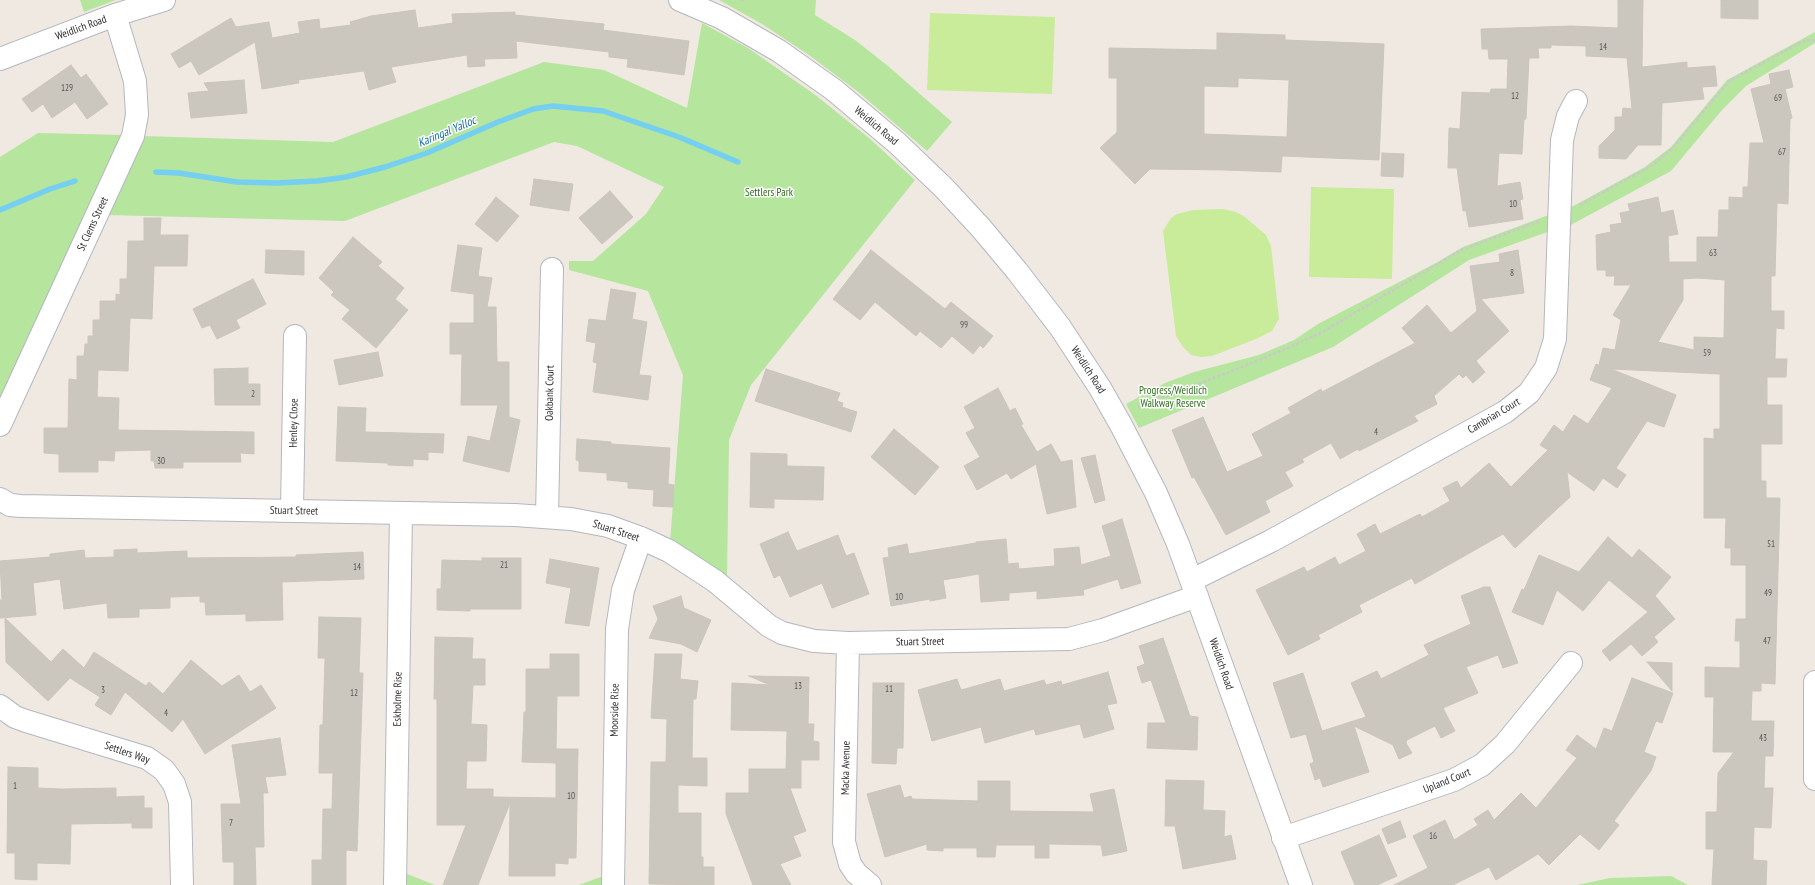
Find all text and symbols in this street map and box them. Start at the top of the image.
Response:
street label: Weidlich Road [54,13,108,43]
house number: 14 [1599,42,1607,52]
house number: 129 [61,83,73,93]
house number: 12 [1511,91,1519,101]
house number: 69 [1774,93,1782,103]
street label: Weidlich Road [851,104,901,148]
water label: Karingal Yalloc [416,113,478,151]
house number: 67 [1778,147,1786,157]
park label: Settlers Park [745,186,793,200]
street label: St Clems Street [75,195,111,253]
house number: 10 [1509,199,1517,209]
house number: 63 [1709,248,1717,258]
house number: 8 [1510,268,1514,278]
house number: 99 [960,320,968,330]
street label: Weidlich Road [1068,344,1108,396]
house number: 59 [1703,348,1711,358]
street label: Oakbank Court [543,365,557,421]
park label: Progress/Weidlich Walkway Reserve [1139,384,1207,410]
house number: 2 [251,389,255,399]
street label: Cambrian Court [1465,395,1523,437]
street label: Henley Close [287,398,301,448]
house number: 4 [1374,427,1378,437]
house number: 30 [157,456,165,466]
street label: Stuart Street [270,504,318,518]
street label: Stuart Street [591,517,641,545]
house number: 51 [1767,539,1775,549]
house number: 21 [500,560,508,570]
house number: 14 [353,562,361,572]
house number: 49 [1764,588,1772,598]
house number: 10 [895,592,903,602]
street label: Stuart Street [896,635,944,649]
house number: 47 [1763,636,1771,646]
street label: Weidlich Road [1206,637,1236,691]
street label: Eskholme Rise [391,671,405,727]
house number: 13 [794,681,802,691]
street label: Moorside Rise [608,683,622,737]
house number: 11 [885,684,893,694]
house number: 3 [101,685,105,695]
house number: 12 [350,688,358,698]
house number: 4 [164,708,168,718]
house number: 43 [1759,733,1767,743]
street label: Settlers Way [103,739,151,767]
street label: Macka Avenue [839,741,853,795]
street label: Upland Court [1421,766,1473,796]
house number: 1 [13,781,17,791]
house number: 10 [567,791,575,801]
house number: 7 [229,818,233,828]
house number: 16 [1429,831,1437,841]

